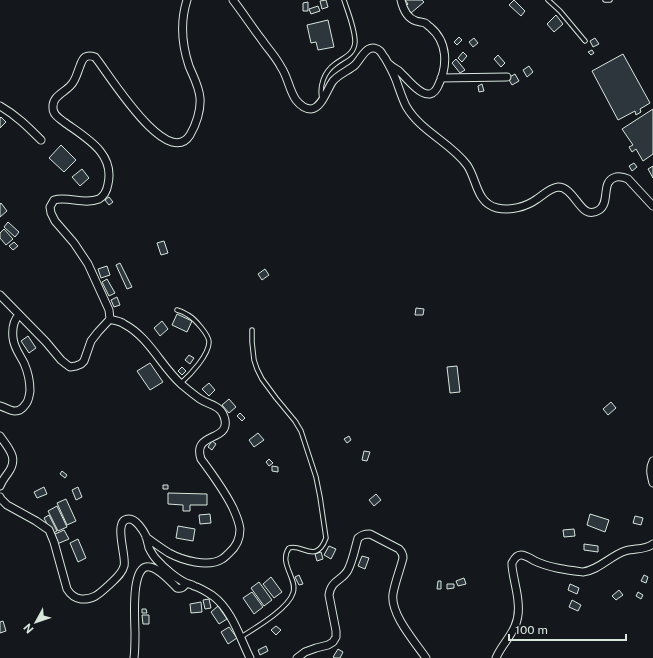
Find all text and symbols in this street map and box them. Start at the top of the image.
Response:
north arrow [16,602,56,642]
scale bar [509,616,626,642]
text: N [21,621,36,636]
text: 100 m [515,623,548,637]

